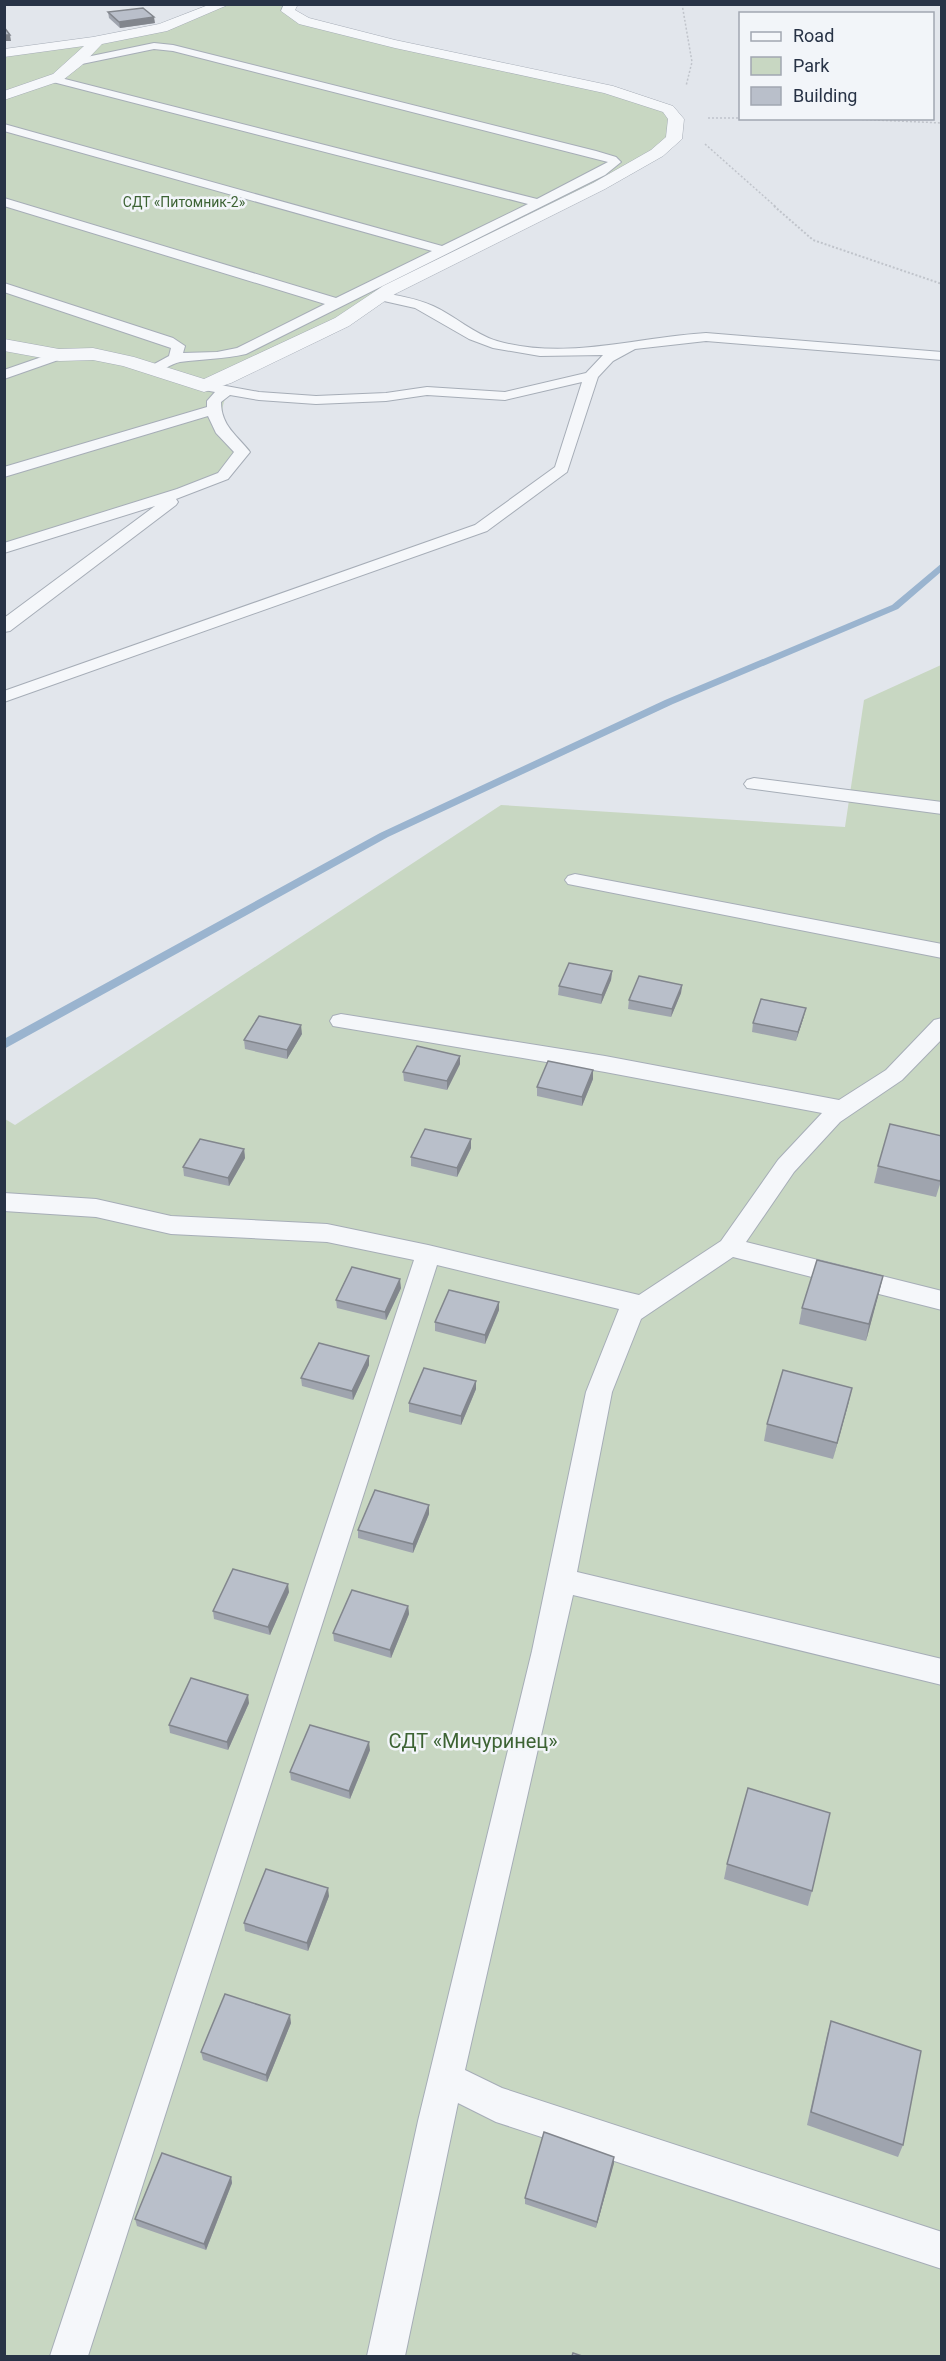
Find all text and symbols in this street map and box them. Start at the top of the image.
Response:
legend [739,12,934,120]
text: Road [793,25,834,46]
text: Park [793,55,830,76]
text: Building [793,85,857,106]
park label: СДТ «Питомник-2» [123,194,246,210]
park label: СДТ «Мичуринец» [388,1729,558,1753]

